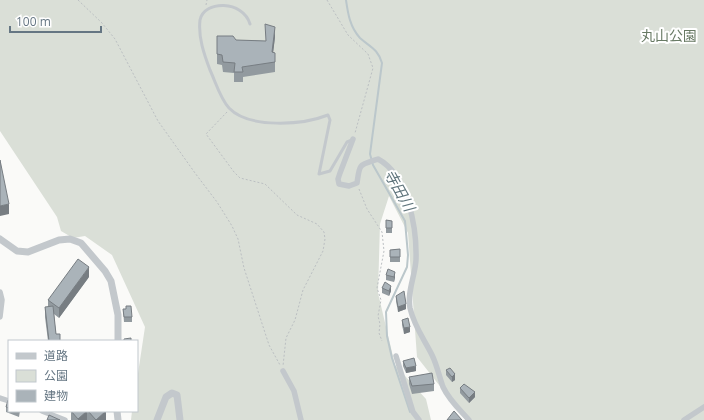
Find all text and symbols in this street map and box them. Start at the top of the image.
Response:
scale bar [10,8,101,34]
text: 100 m [16,13,51,30]
park label: 丸山公園 [641,26,697,45]
water label: 寺田川 [380,165,421,216]
legend [8,340,138,412]
text: 道路 [44,347,68,364]
text: 公園 [44,367,68,384]
text: 建物 [44,387,68,404]

